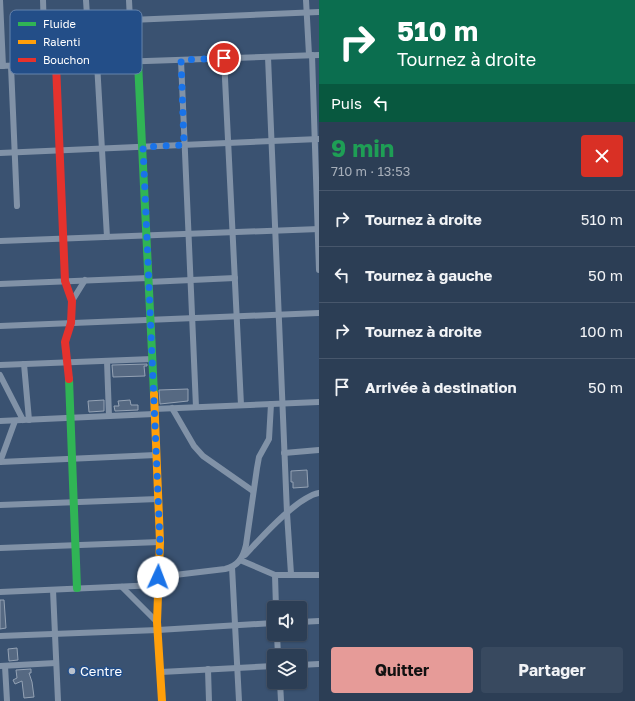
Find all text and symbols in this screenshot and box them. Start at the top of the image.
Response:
legend [10,10,142,74]
text: 510 m [397,14,478,47]
icon: right [331,16,383,68]
text: Fluide [43,17,76,30]
text: Ralenti [43,35,80,48]
pin [207,41,241,75]
icon: arrive [213,47,235,69]
text: Tournez à droite [397,48,536,70]
text: Bouchon [43,53,90,66]
icon: left [370,92,392,114]
text: Puis [331,94,362,112]
text: 9 min [331,133,394,162]
button: close [581,135,623,177]
text: 710 m · 13:53 [331,163,410,179]
icon: right [331,208,353,230]
text: Tournez à droite [365,210,482,228]
text: 510 m [581,210,623,228]
icon: left [331,264,353,286]
text: Tournez à gauche [365,266,492,284]
text: 50 m [588,266,623,284]
icon: right [331,320,353,342]
text: Tournez à droite [365,322,482,340]
text: 100 m [580,322,623,340]
icon: arrive [331,376,353,398]
text: Arrivée à destination [365,378,517,396]
text: 50 m [588,378,623,396]
position arrow [137,556,179,598]
map controls [267,601,307,689]
button: sound [267,601,307,641]
button: Quitter [331,647,473,693]
button: Partager [481,647,623,693]
button: layers [267,649,307,689]
place label: Centre [80,663,122,679]
marker: Centre [67,666,77,676]

